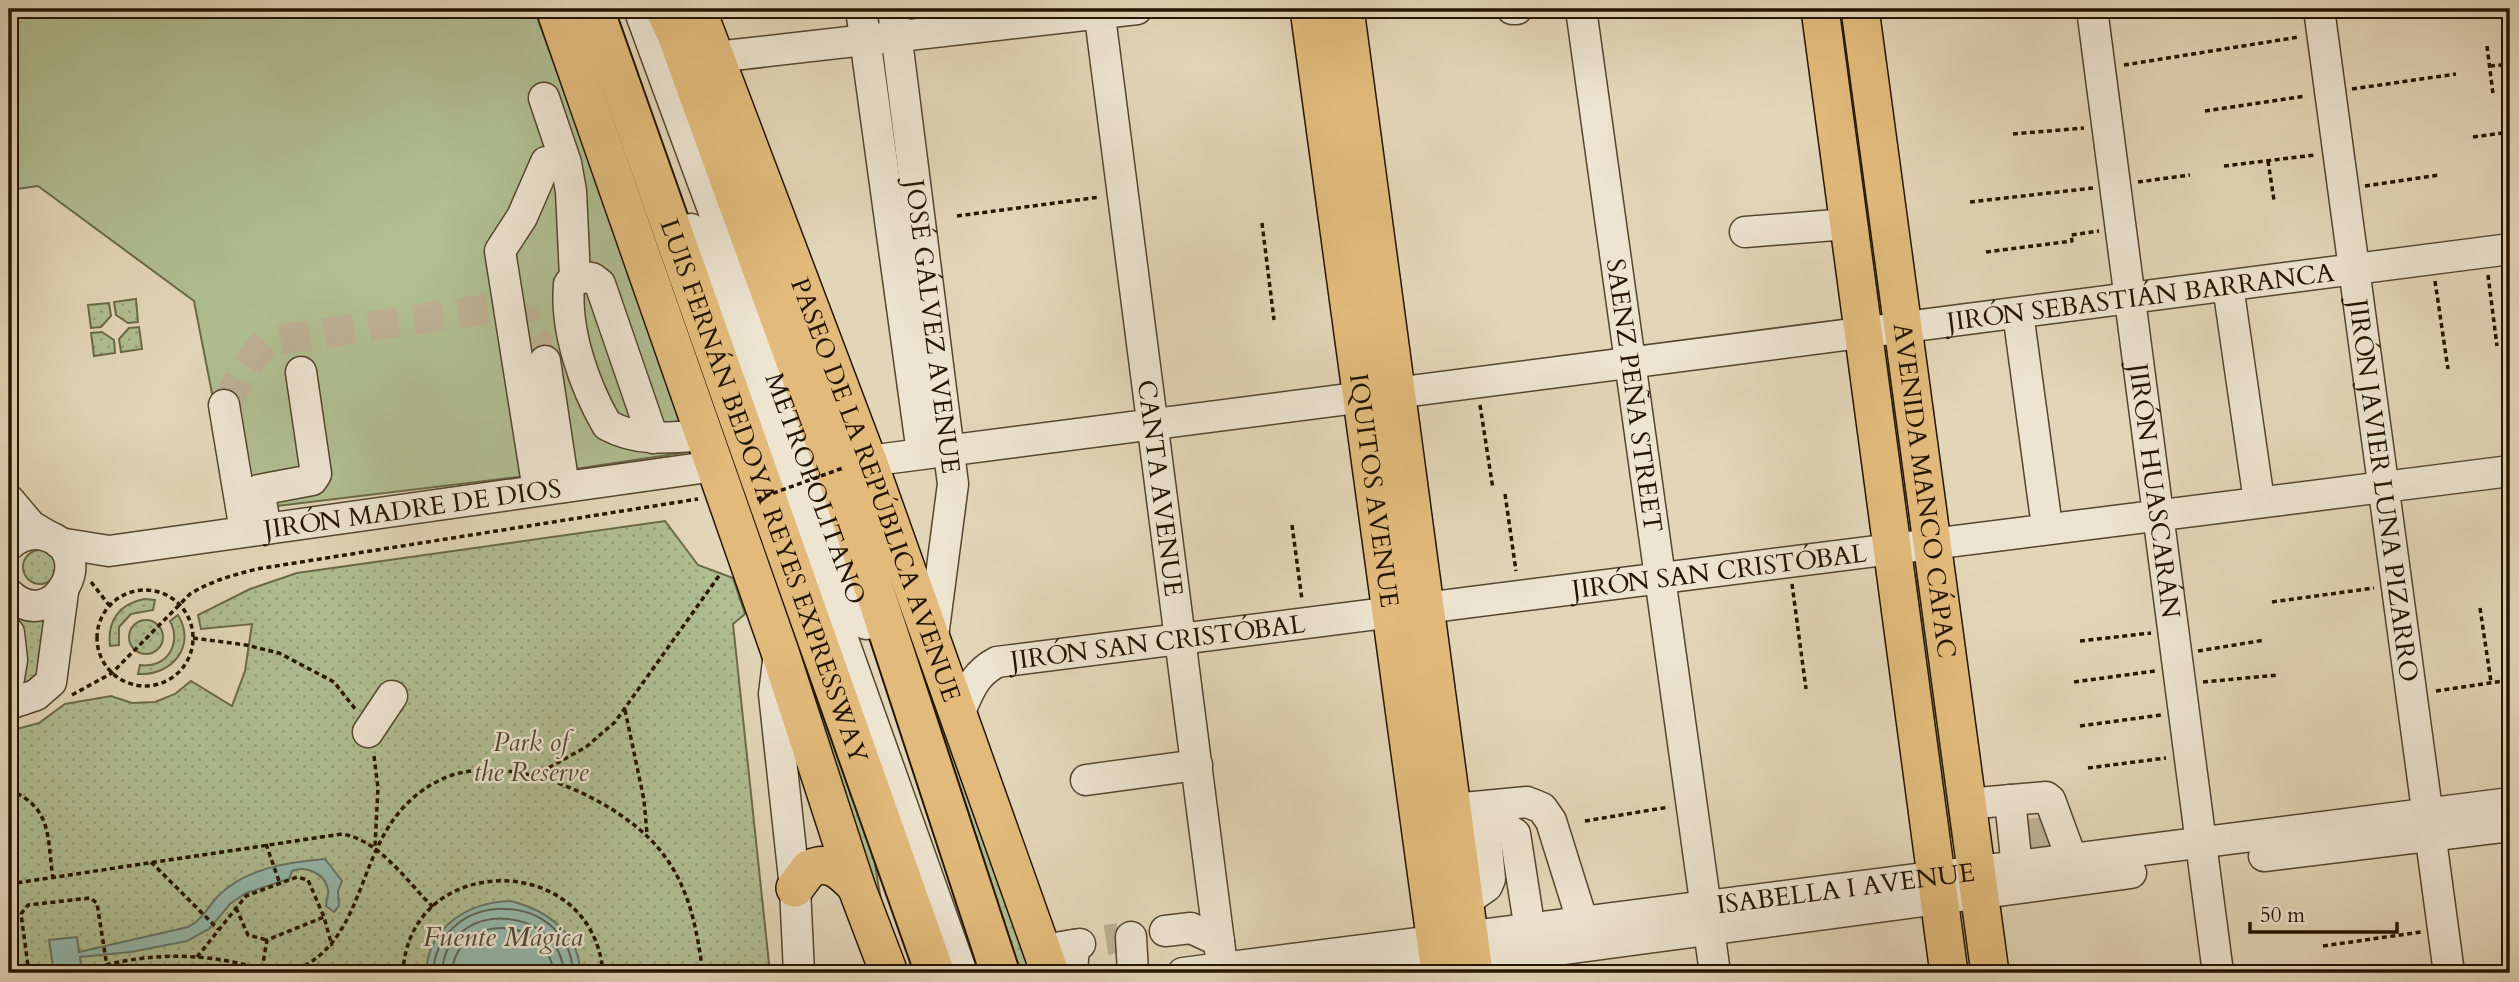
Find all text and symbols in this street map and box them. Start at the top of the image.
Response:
street label: JOSÉ GÁLVEZ AVENUE [897,173,969,476]
street label: LUIS FERNÁN BEDOYA REYES EXPRESSWAY [652,214,877,768]
street label: JIRÓN SEBASTIÁN BARRANCA [1941,254,2337,340]
street label: SAENZ PEÑA STREET [1598,256,1671,534]
street label: PASEO DE LA REPÚBLICA AVENUE [783,273,970,707]
street label: JIRÓN JAVIER LUNA PIZARRO [2340,293,2427,684]
street label: AVENIDA MANCO CÁPAC [1885,321,1965,660]
street label: JIRÓN HUASCARÁN [2120,357,2189,620]
street label: METROPOLITANO [757,367,875,609]
street label: IQUITOS AVENUE [1341,371,1408,610]
street label: CANTA AVENUE [1129,378,1192,599]
street label: JIRÓN MADRE DE DIOS [257,470,563,547]
street label: JIRÓN SAN CRISTÓBAL [1566,535,1869,607]
street label: JIRÓN SAN CRISTÓBAL [1004,606,1307,678]
park label: Park of the Reserve [473,725,590,790]
street label: ISABELLA I AVENUE [1714,854,1977,922]
scale bar [2250,891,2396,935]
text: 50 m [2260,901,2305,930]
water label: Fuente Mágica [423,918,583,956]

